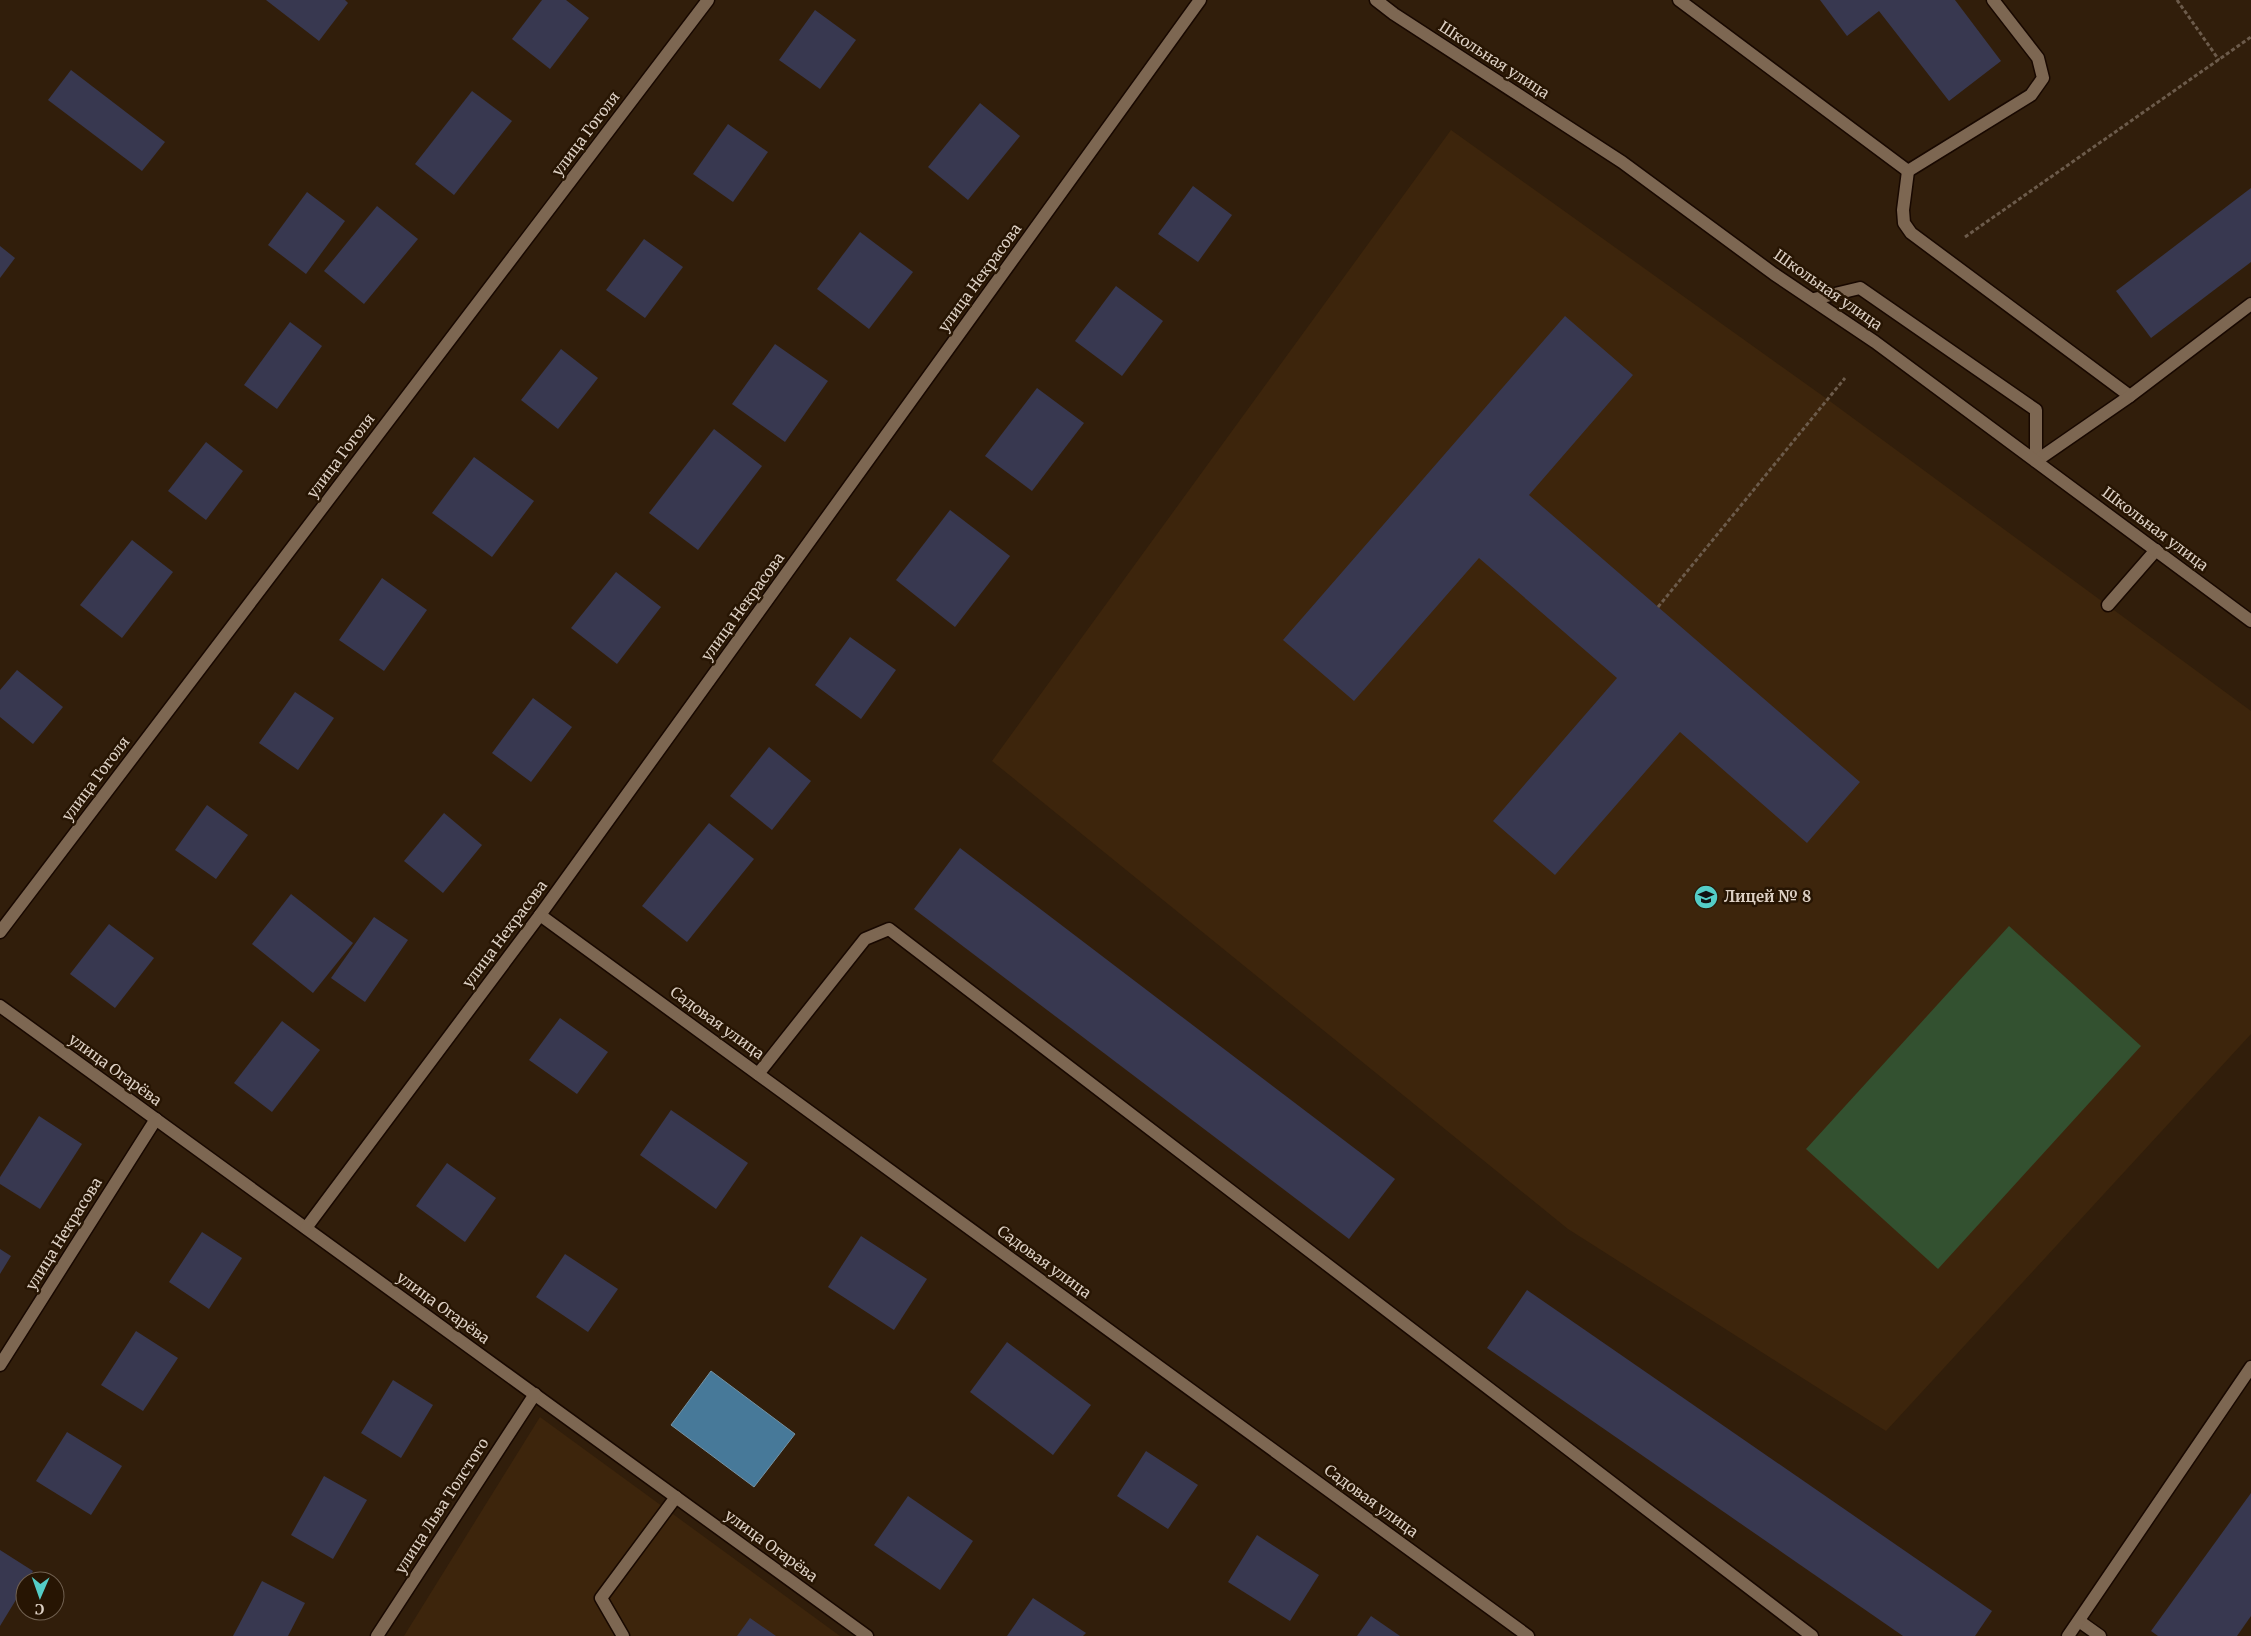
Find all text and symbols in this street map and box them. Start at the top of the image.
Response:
street label: Школьная улица [1435,17,1553,102]
street label: улица Гоголя [548,88,624,180]
street label: улица Некрасова [934,220,1025,336]
street label: Школьная улица [1770,245,1886,334]
street label: улица Гоголя [303,410,379,502]
street label: Школьная улица [2098,482,2212,575]
street label: улица Некрасова [697,549,788,665]
street label: улица Гоголя [58,733,134,825]
street label: улица Некрасова [458,876,551,991]
school or university icon: Лицей № 8 [1693,884,1719,910]
place label: Лицей № 8 [1724,887,1811,906]
street label: Садовая улица [667,982,768,1063]
street label: улица Огарёва [65,1029,166,1110]
street label: улица Некрасова [21,1174,106,1294]
street label: Садовая улица [994,1221,1095,1302]
street label: улица Огарёва [393,1267,494,1348]
street label: улица Льва Толстого [391,1434,493,1577]
street label: Садовая улица [1321,1460,1422,1541]
street label: улица Огарёва [721,1505,822,1586]
north arrow [15,1571,65,1621]
text: С [35,1600,45,1618]

